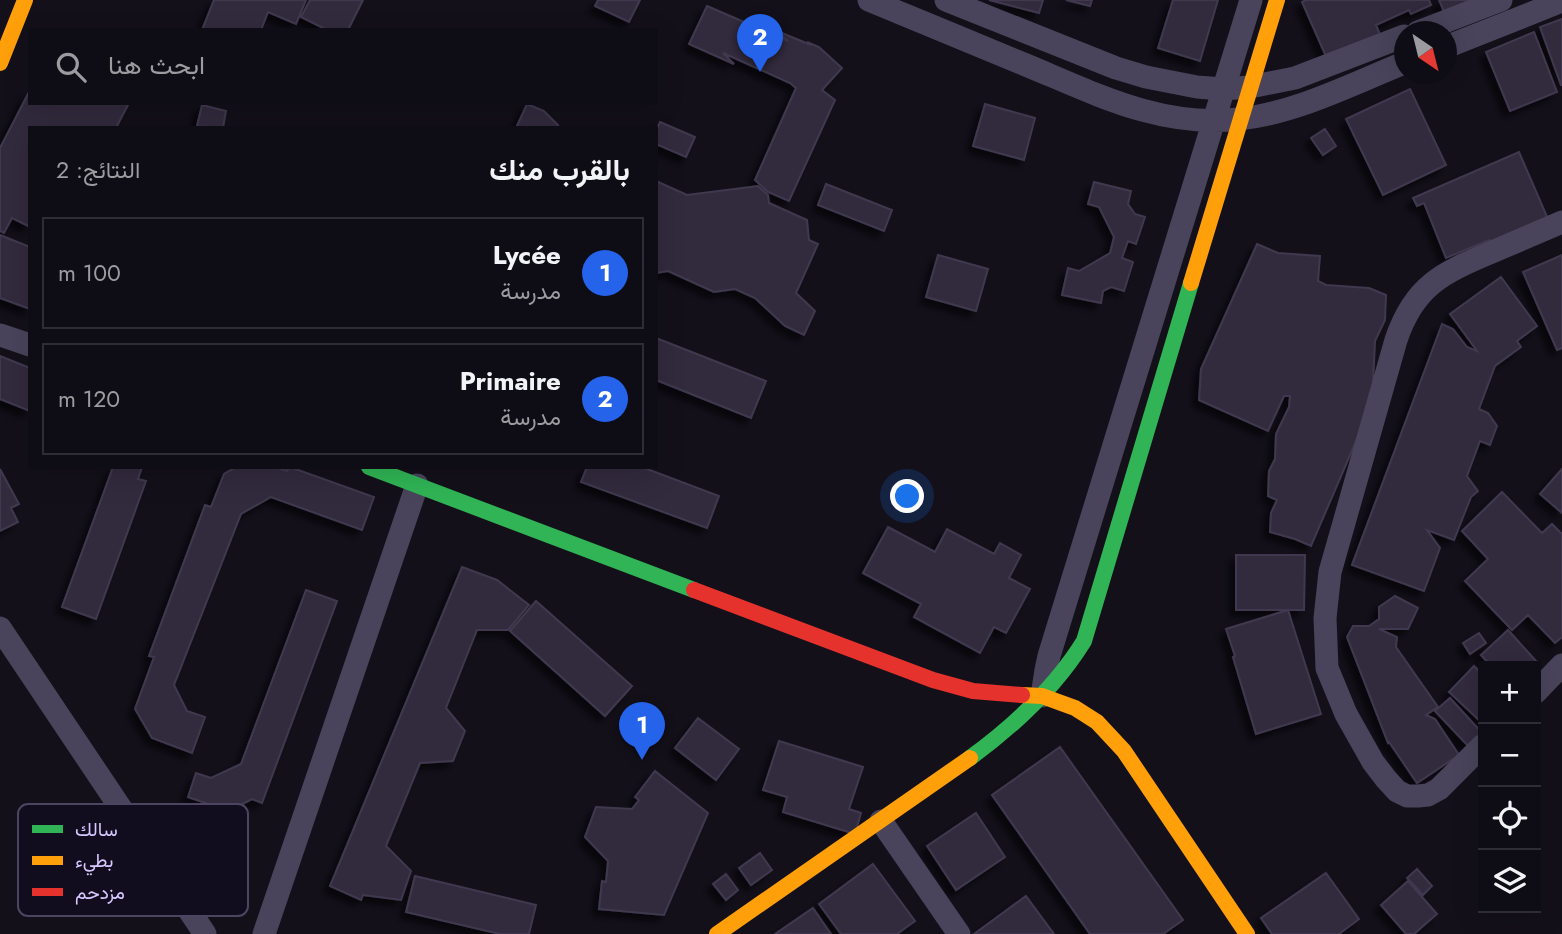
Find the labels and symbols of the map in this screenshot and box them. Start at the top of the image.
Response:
pin: 2 [737,14,783,72]
north arrow [1394,21,1457,84]
your location [890,479,924,513]
pin: 1 [619,702,665,760]
legend [18,804,248,916]
text: سالك [75,816,118,843]
text: بطيء [75,847,113,876]
text: مزدحم [75,879,125,906]

